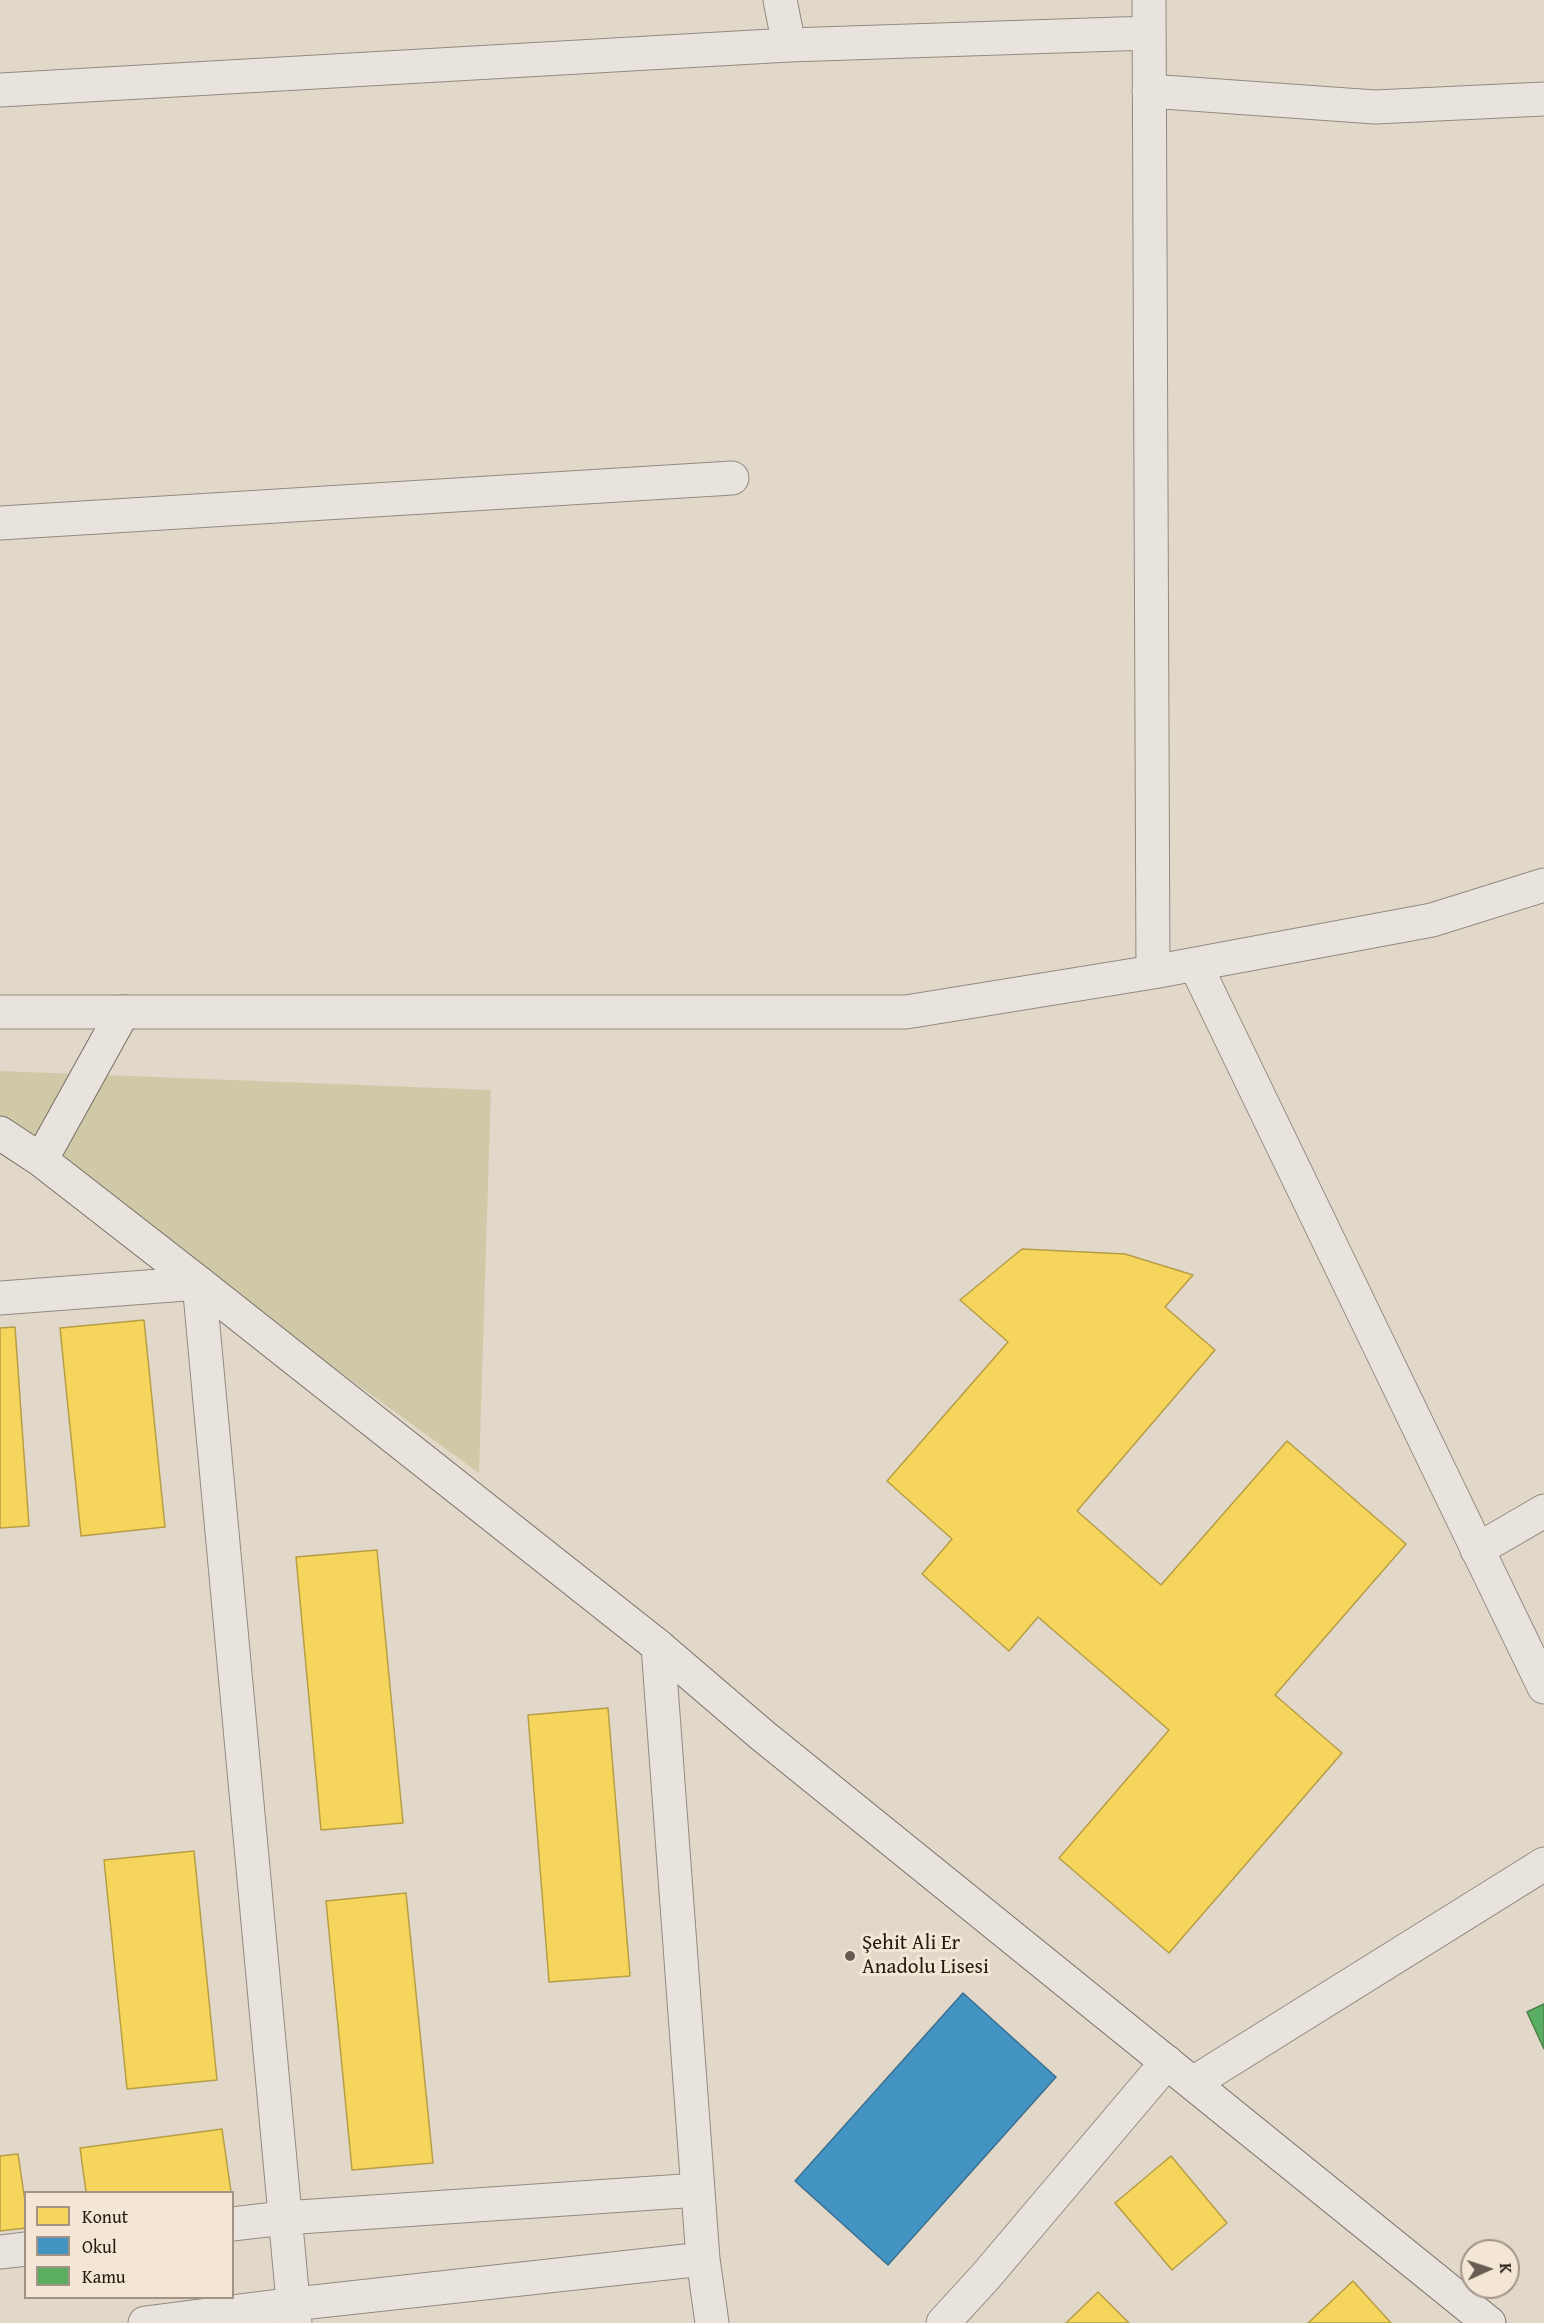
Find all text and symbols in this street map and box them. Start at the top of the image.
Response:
place label: Şehit Ali Er Anadolu Lisesi [862,1931,989,1981]
marker: Şehit Ali Er Anadolu Lisesi [843,1949,857,1963]
legend [24,2191,234,2299]
text: Konut [82,2203,128,2230]
text: Okul [82,2233,117,2260]
north arrow [1460,2239,1520,2299]
text: K [1494,2262,1518,2274]
text: Kamu [82,2263,126,2290]

